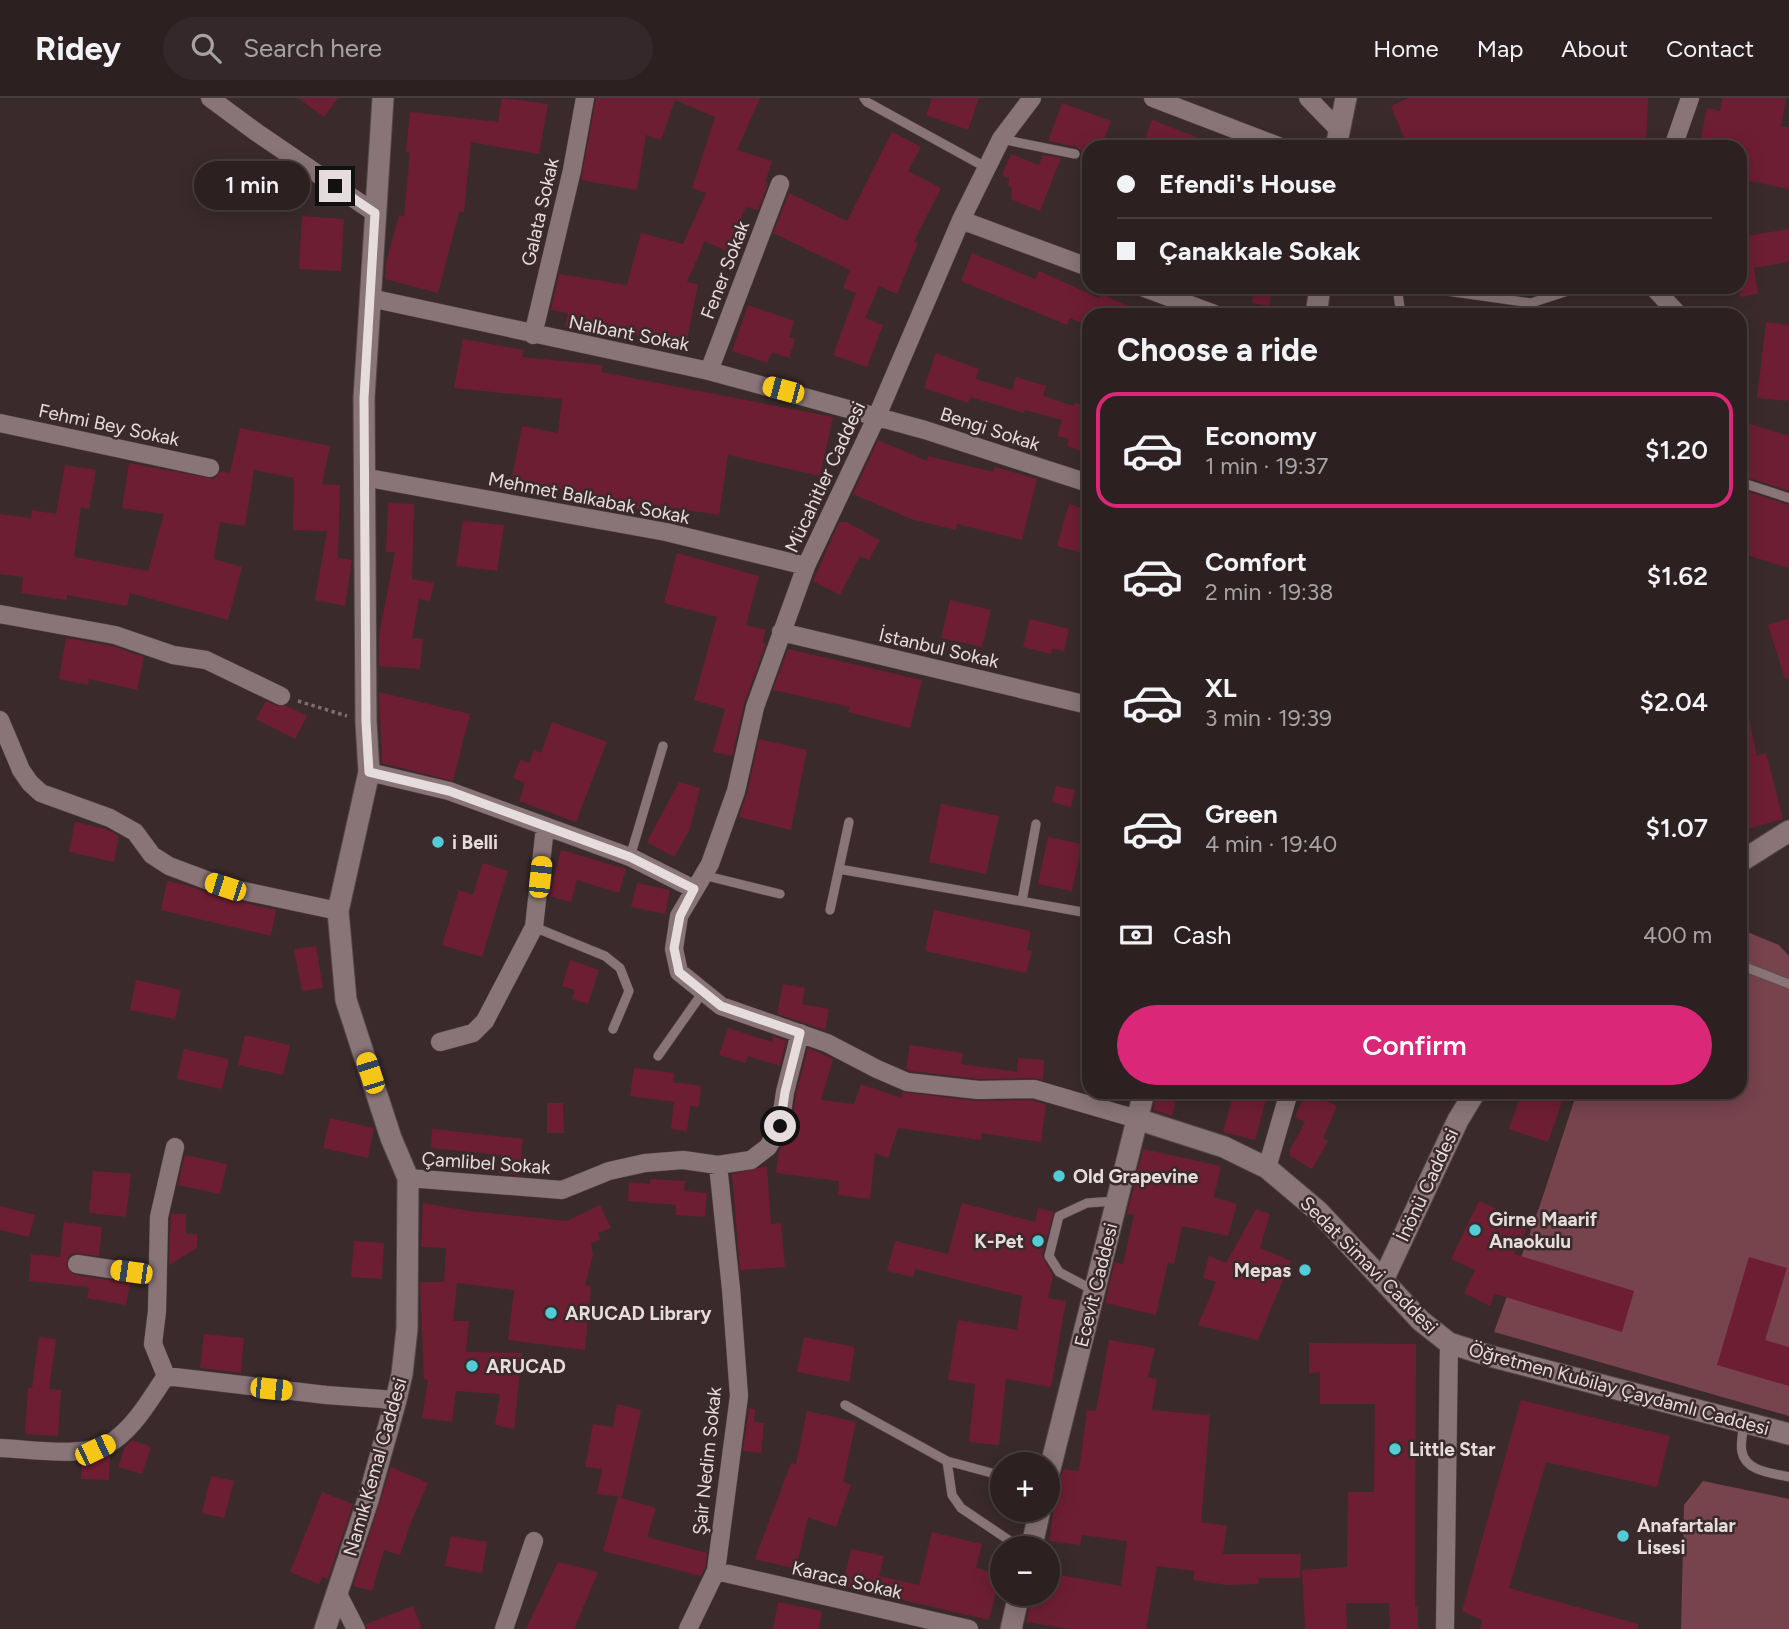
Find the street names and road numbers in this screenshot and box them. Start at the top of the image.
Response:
street label: Galata Sokak [516,155,564,268]
street label: Fener Sokak [696,217,755,322]
street label: Nalbant Sokak [567,310,692,356]
street label: Mücahitler Caddesi [780,398,870,556]
street label: Fehmi Bey Sokak [36,399,182,451]
street label: Bengi Sokak [937,402,1043,456]
street label: Mehmet Balkabak Sokak [486,467,693,529]
street label: İstanbul Sokak [877,623,1002,673]
street label: İnönü Caddesi [1391,1125,1463,1245]
street label: Çamlibel Sokak [421,1147,552,1179]
street label: Sedat Simavi Caddesi [1296,1192,1442,1338]
street label: Ecevit Caddesi [1069,1221,1123,1349]
street label: Öğretmen Kubilay Çaydamlı Caddesi [1466,1338,1772,1440]
street label: Namık Kemal Caddesi [338,1375,412,1559]
street label: Şair Nedim Sokak [688,1385,726,1536]
street label: Karaca Sokak [790,1556,905,1604]

